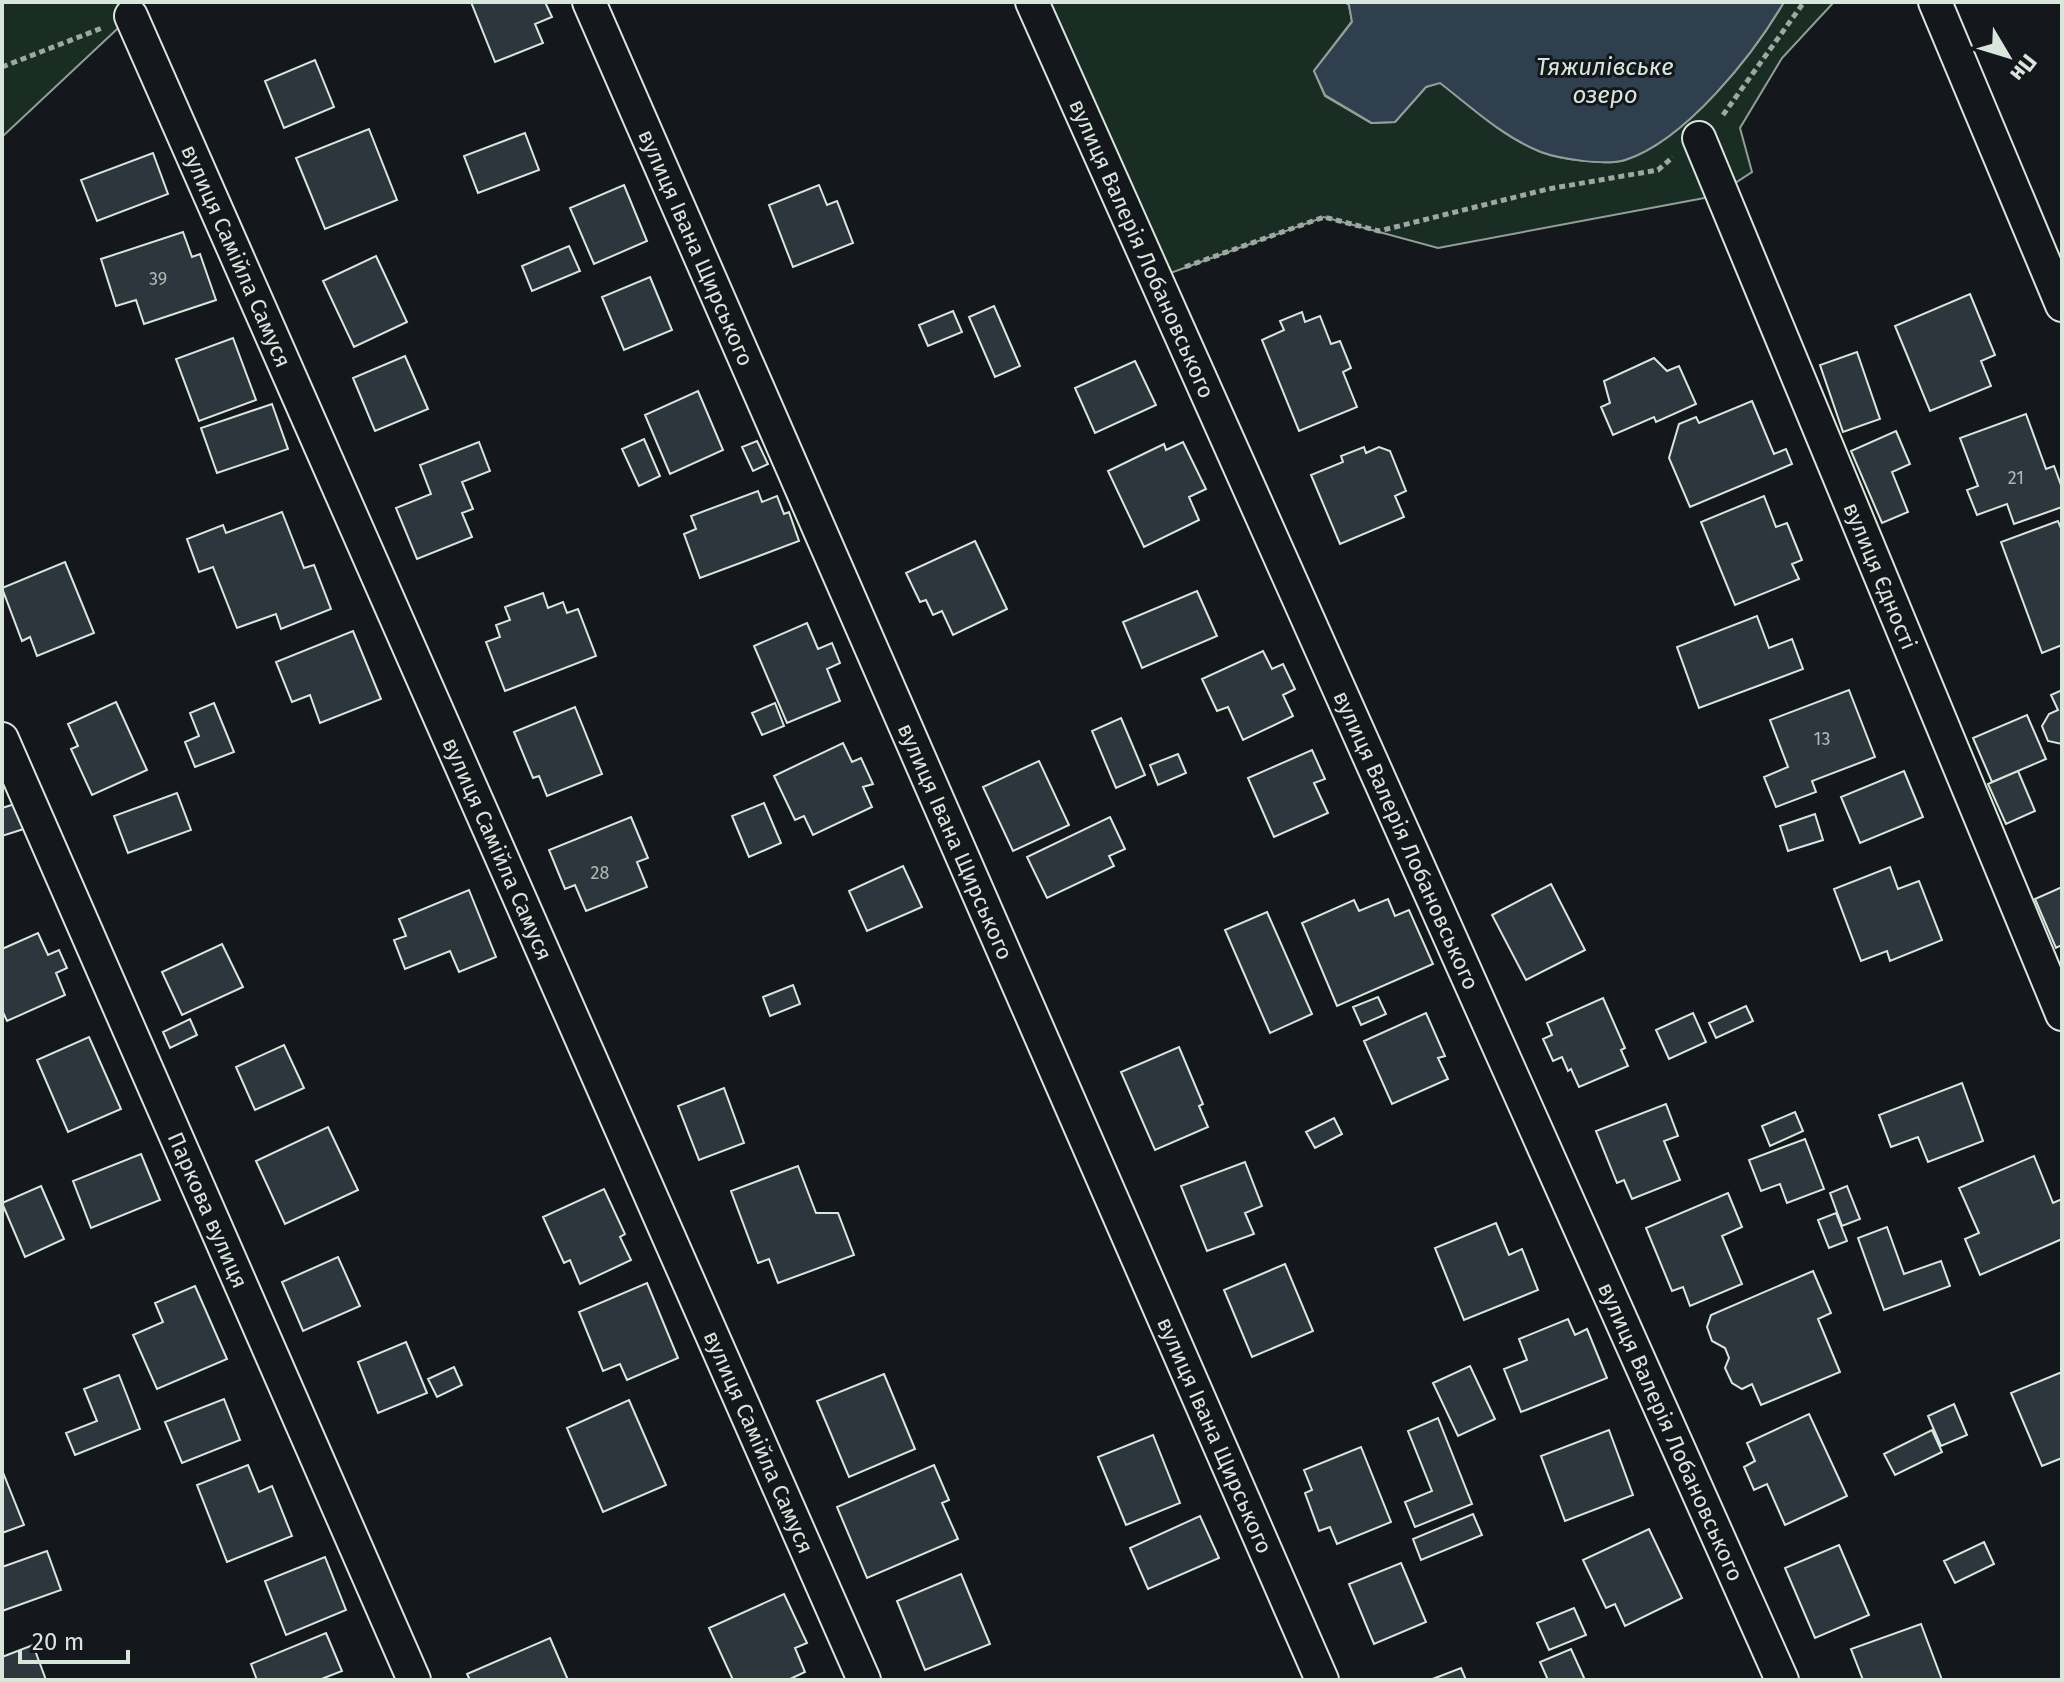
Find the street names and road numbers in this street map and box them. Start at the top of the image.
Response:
street label: вулиця Валерія Лобановського [1063,95,1220,402]
street label: вулиця Івана Щирського [632,125,759,370]
street label: вулиця Самійла Самуся [175,141,297,371]
street label: вулиця Єдності [1838,499,1922,654]
street label: вулиця Валерія Лобановського [1328,687,1485,994]
street label: вулиця Івана Щирського [892,719,1019,964]
street label: вулиця Самійла Самуся [437,734,558,964]
street label: Паркова вулиця [162,1128,254,1292]
street label: вулиця Валерія Лобановського [1592,1278,1749,1586]
street label: вулиця Івана Щирського [1151,1313,1278,1558]
street label: вулиця Самійла Самуся [698,1327,819,1557]

